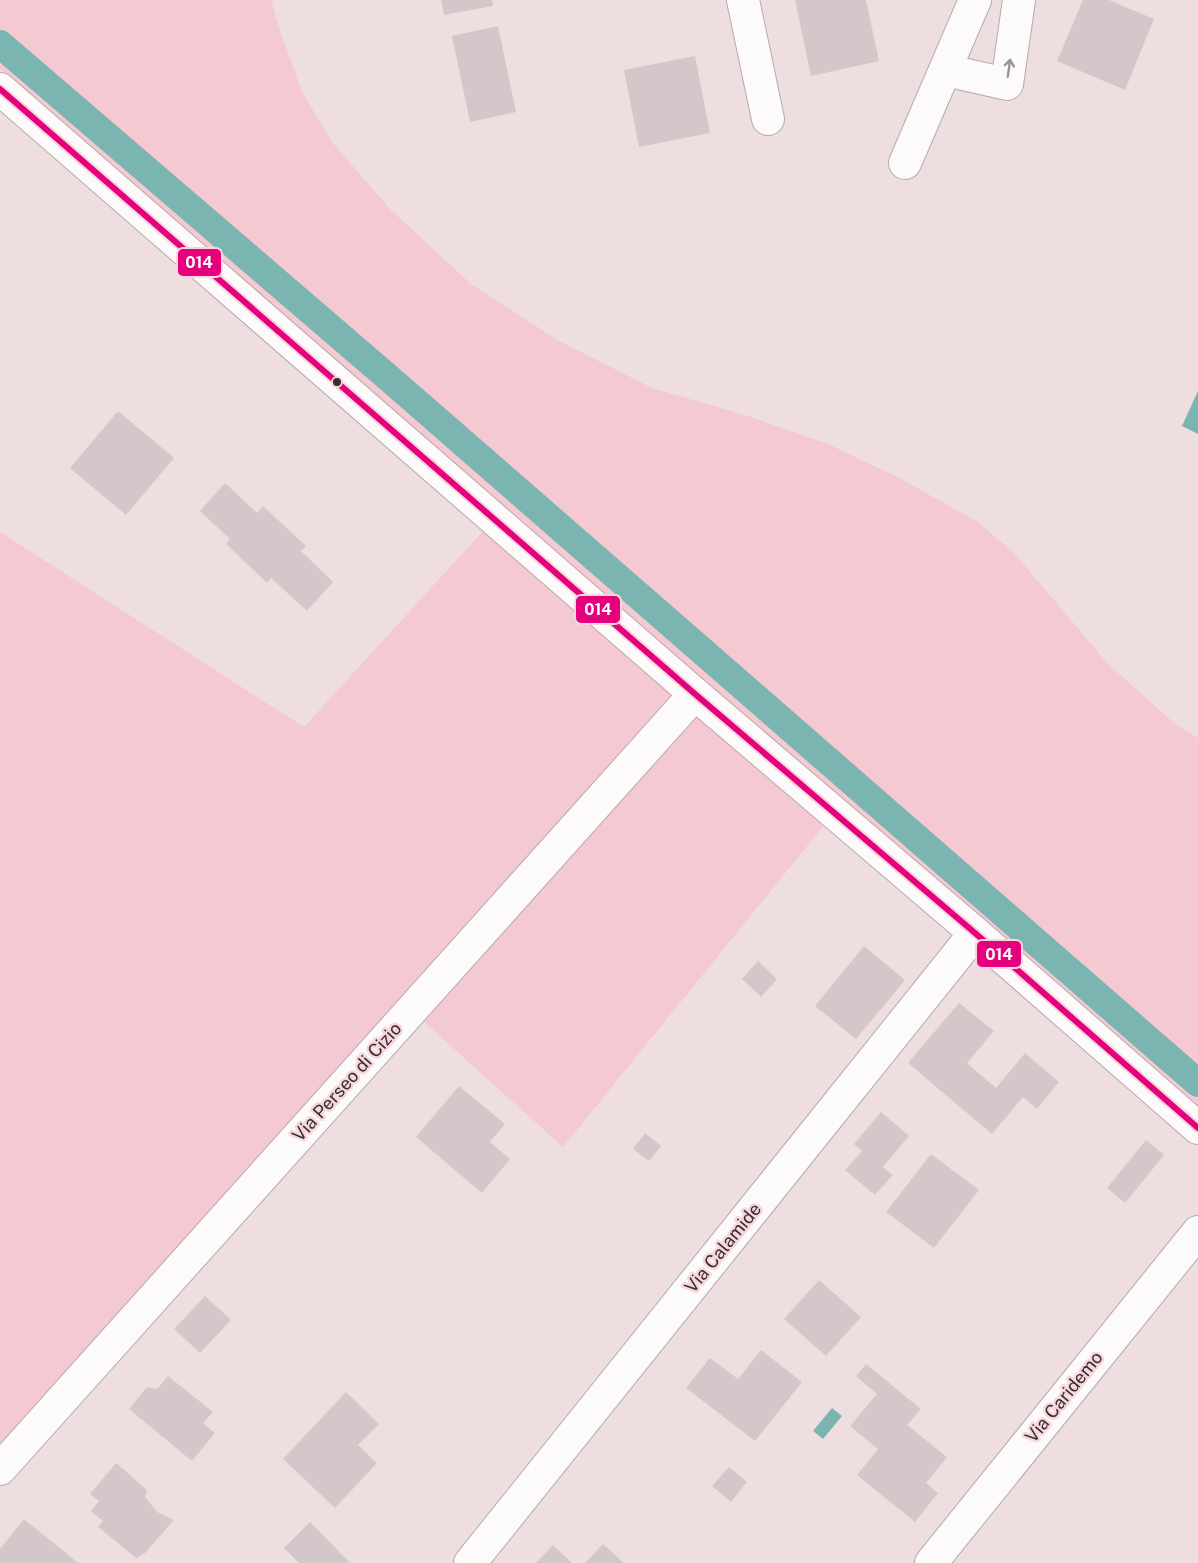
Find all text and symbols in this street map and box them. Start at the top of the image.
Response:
one-way arrow [1004,59,1015,79]
line badge: 014 [177,248,222,277]
text: 014 [185,253,213,272]
unlabelled marker [331,376,343,388]
line badge: 014 [575,595,621,624]
text: 014 [584,600,612,619]
line badge: 014 [976,940,1022,968]
text: 014 [985,945,1013,964]
street label: Via Perseo di Cizio [288,1018,406,1145]
street label: Via Calamide [680,1199,765,1297]
street label: Via Caridemo [1020,1347,1107,1447]

